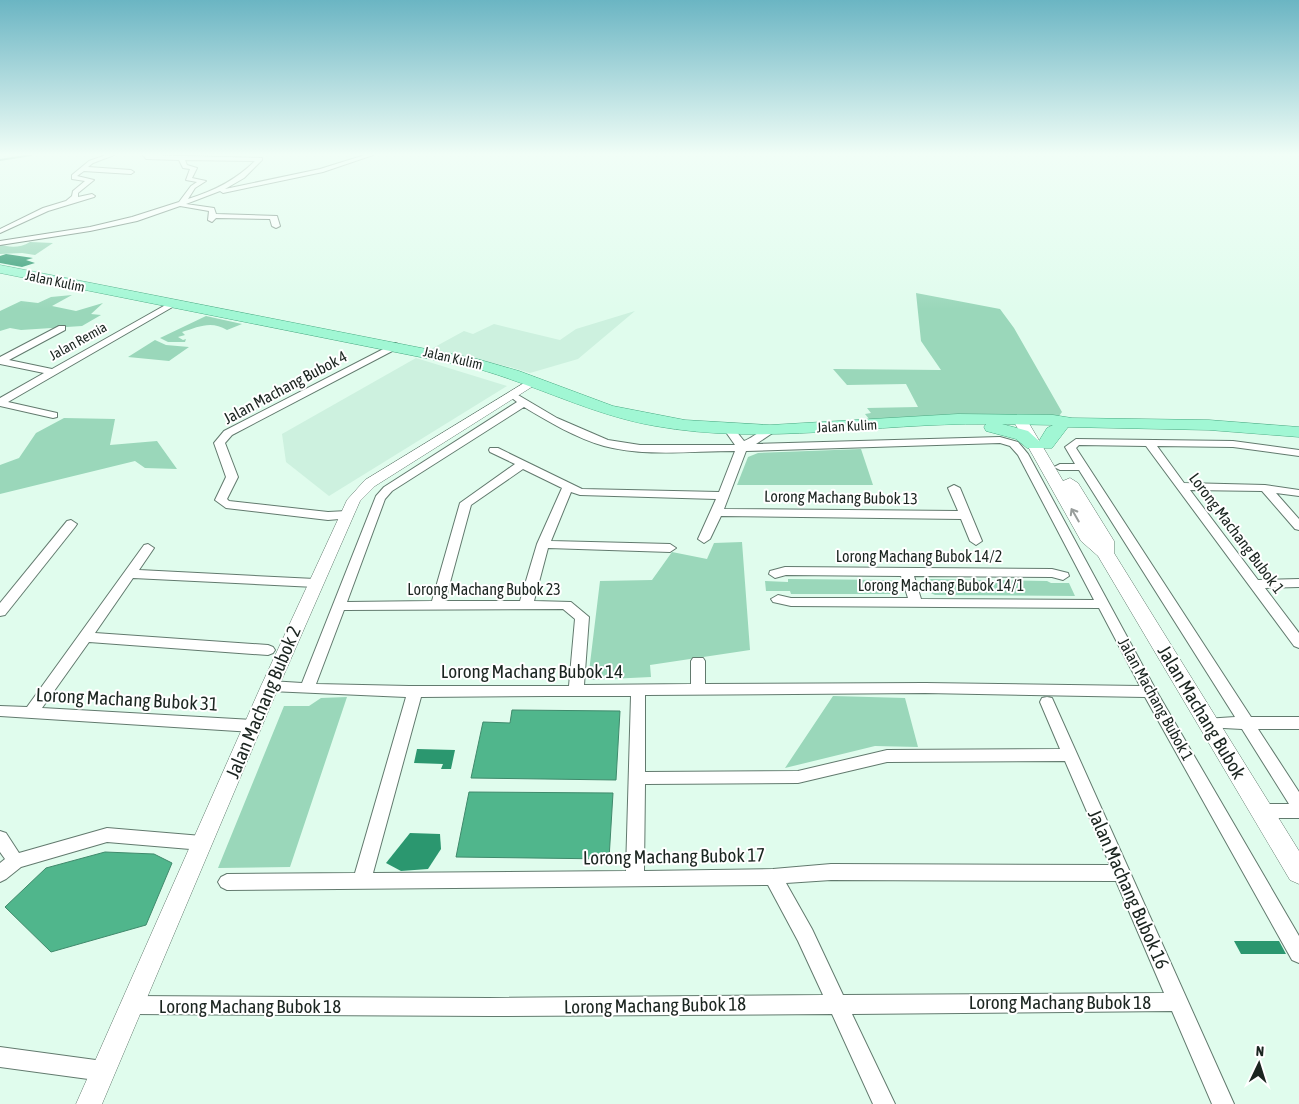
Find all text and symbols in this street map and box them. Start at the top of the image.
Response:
street label: Jalan Kulim [24,267,86,295]
street label: Jalan Remia [47,319,109,363]
street label: Jalan Kulim [422,343,484,373]
street label: Jalan Machang Bubok 4 [220,347,350,428]
street label: Jalan Kulim [816,416,878,436]
street label: Lorong Machang Bubok 1 [1185,469,1288,597]
street label: Lorong Machang Bubok 13 [764,487,918,508]
one-way arrow [1070,508,1080,523]
street label: Lorong Machang Bubok 14/2 [836,547,1002,566]
street label: Lorong Machang Bubok 14/1 [858,576,1024,595]
street label: Lorong Machang Bubok 23 [407,580,561,599]
street label: Jalan Machang Bubok 2 [221,623,305,781]
street label: Jalan Machang Bubok 1 [1114,635,1197,764]
street label: Jalan Machang Bubok [1154,641,1251,783]
street label: Lorong Machang Bubok 14 [441,660,623,682]
street label: Lorong Machang Bubok 31 [35,683,219,715]
street label: Jalan Machang Bubok 16 [1084,806,1174,972]
street label: Lorong Machang Bubok 17 [583,843,765,869]
street label: Lorong Machang Bubok 18 [969,991,1151,1013]
street label: Lorong Machang Bubok 18 [564,992,746,1018]
street label: Lorong Machang Bubok 18 [159,995,341,1017]
north arrow [1234,1039,1284,1089]
text: N [1255,1043,1265,1059]

